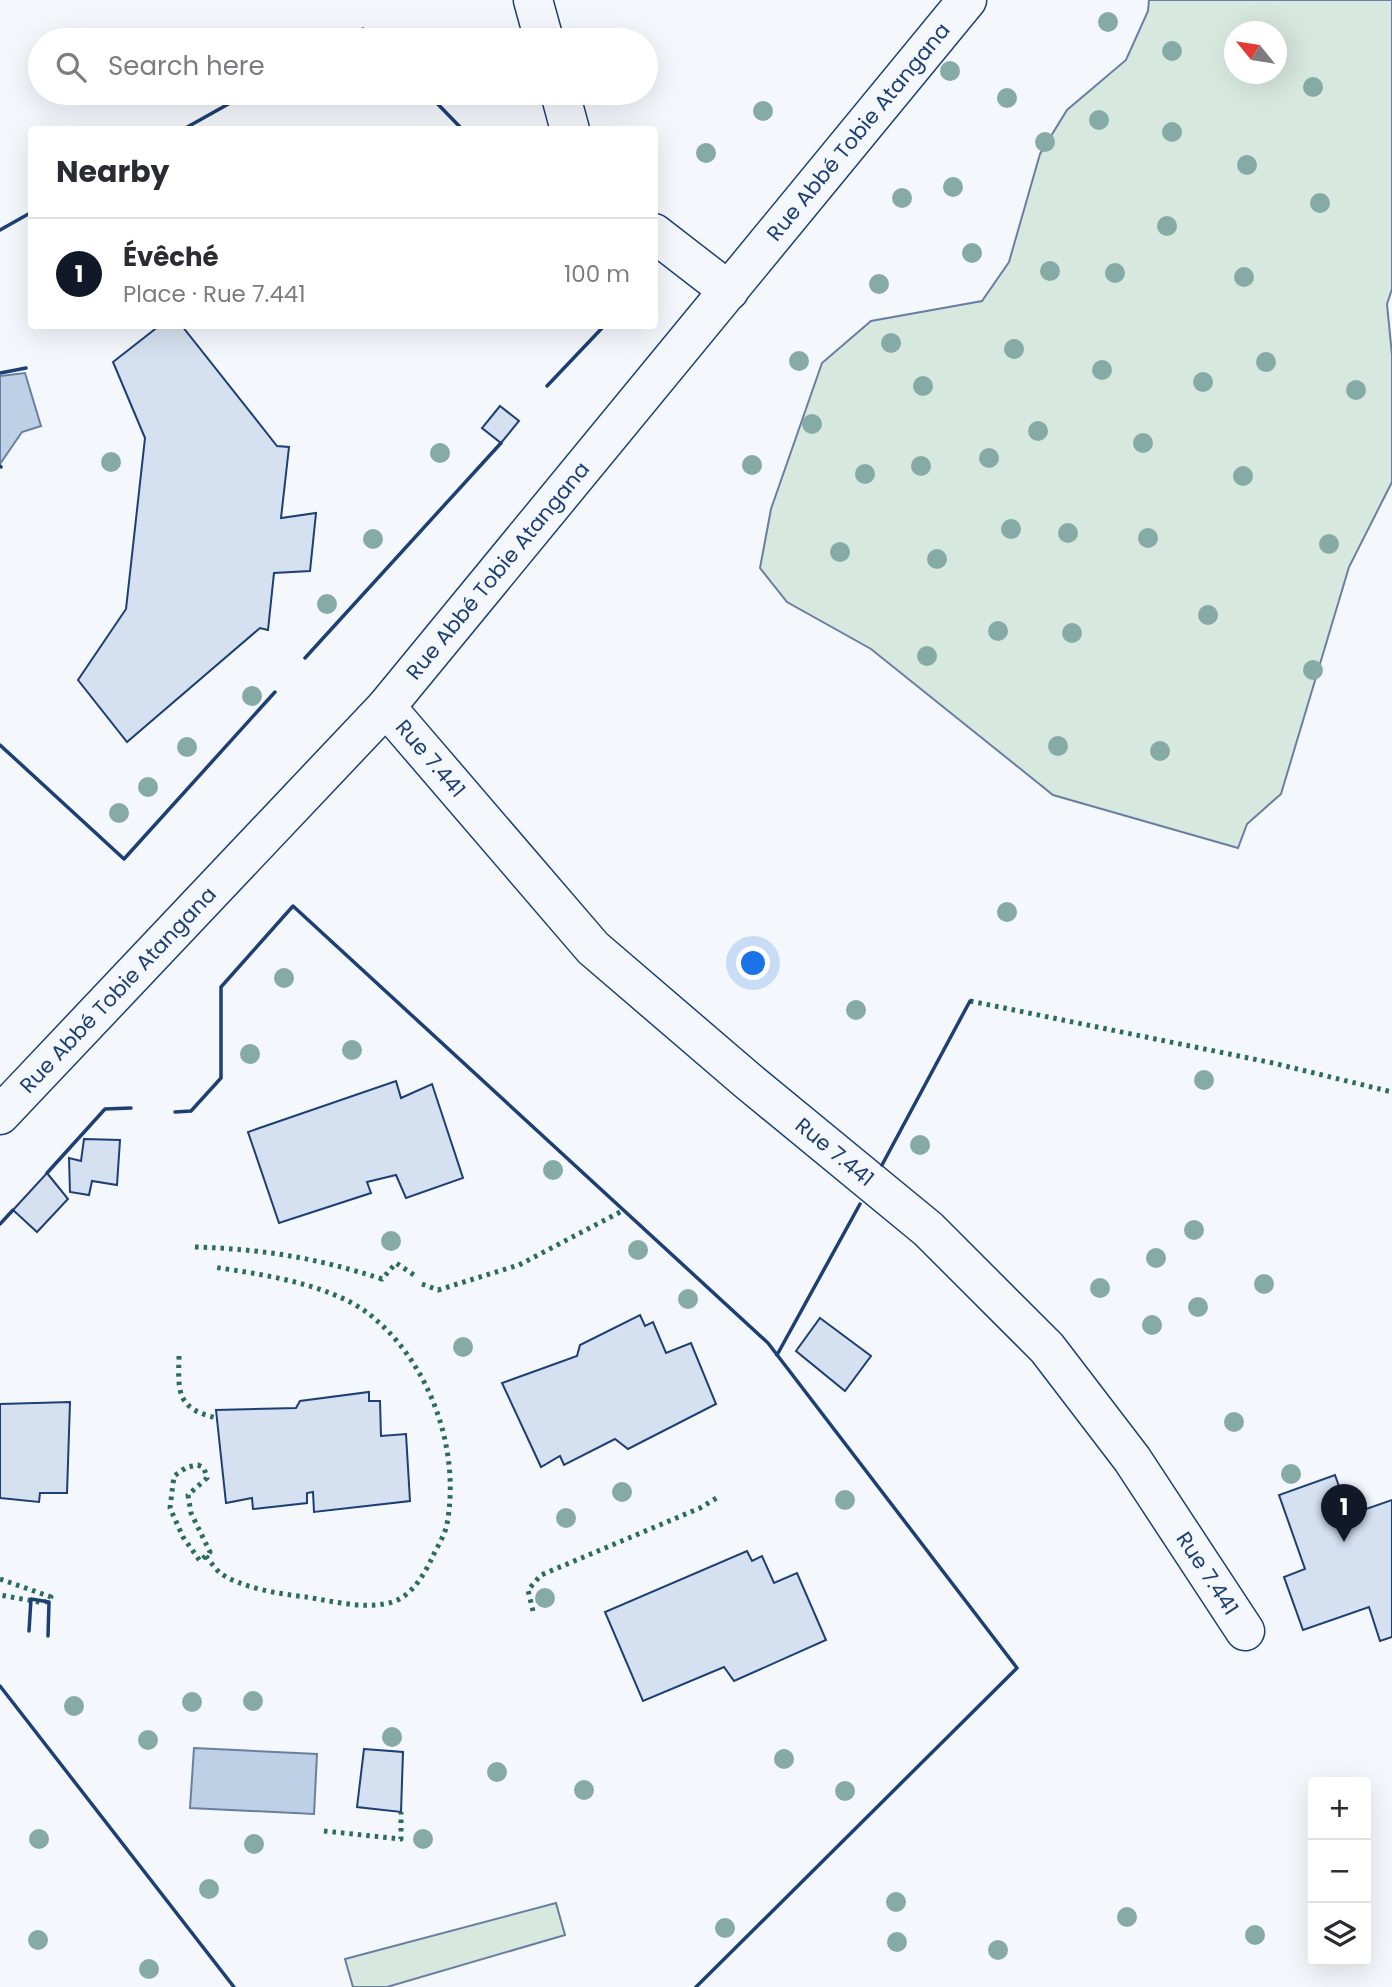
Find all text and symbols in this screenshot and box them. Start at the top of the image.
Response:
street label: Rue Abbé Tobie Atangana [760,16,957,247]
north arrow [1224,21,1287,84]
search box [28,28,658,105]
icon: search [52,48,90,86]
text: Search here [108,48,265,84]
text: Nearby [56,150,170,193]
text: Évêché [123,239,219,275]
text: 1 [75,258,83,290]
text: 100 m [564,258,630,290]
text: Place · Rue 7.441 [123,278,306,310]
street label: Rue Abbé Tobie Atangana [399,455,596,686]
street label: Rue 7.441 [389,713,472,803]
street label: Rue Abbé Tobie Atangana [13,880,223,1099]
your location [736,946,770,980]
street label: Rue 7.441 [789,1111,880,1193]
pin: 1 [1321,1484,1367,1542]
street label: Rue 7.441 [1170,1526,1246,1620]
map controls [1308,1777,1371,1966]
button: + [1308,1777,1371,1840]
button: − [1308,1840,1371,1903]
button: layers [1308,1903,1371,1966]

